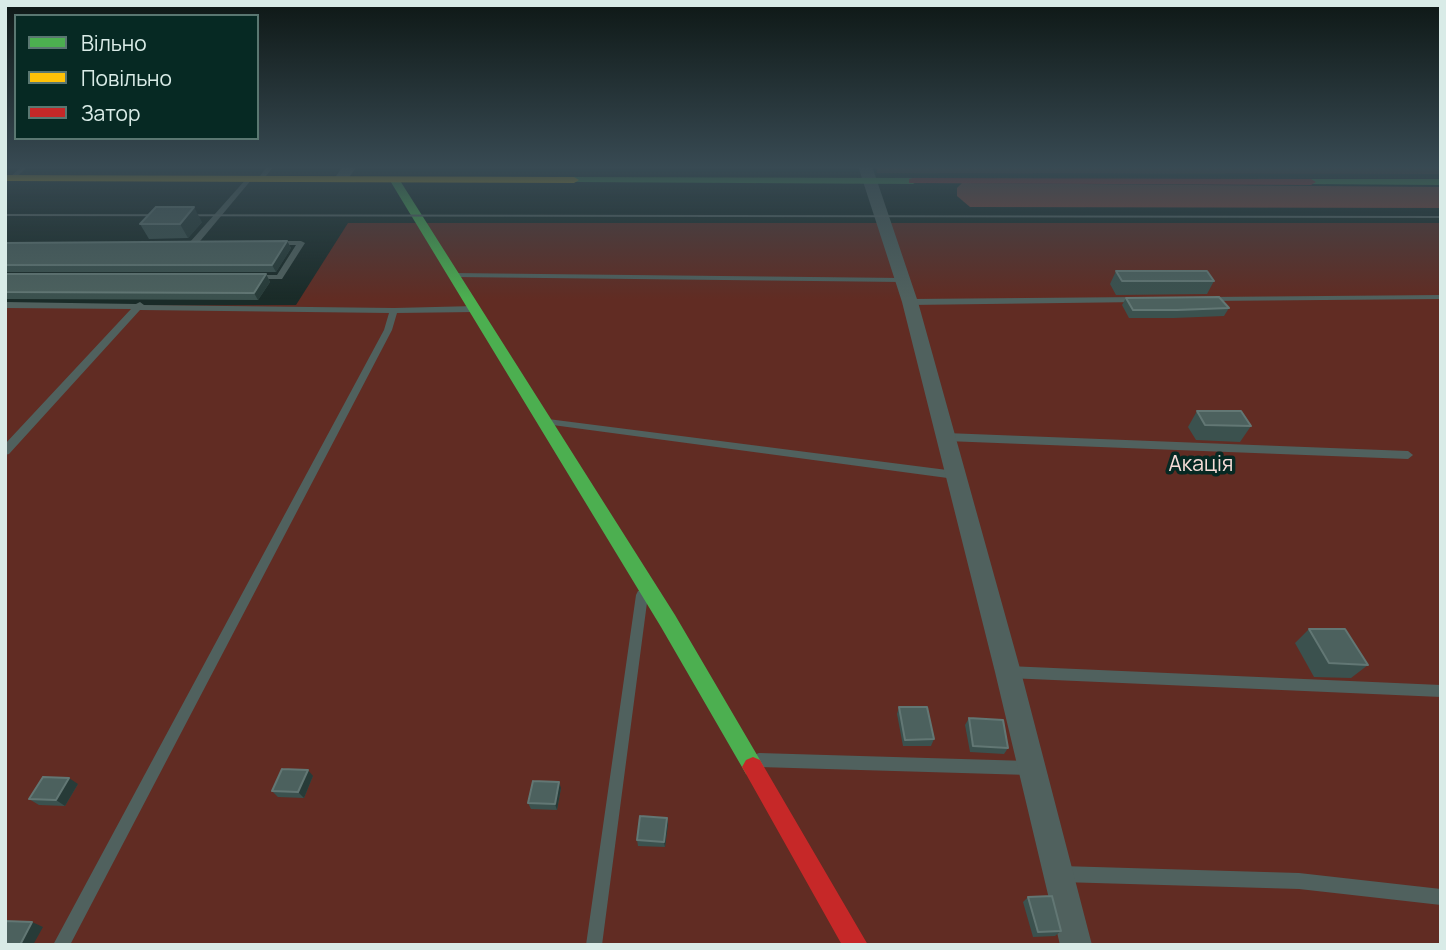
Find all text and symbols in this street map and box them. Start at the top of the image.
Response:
legend [14,14,259,140]
text: Вільно [81,29,147,57]
text: Повільно [81,64,172,92]
text: Затор [81,99,140,127]
park label: Акація [1169,452,1233,478]

